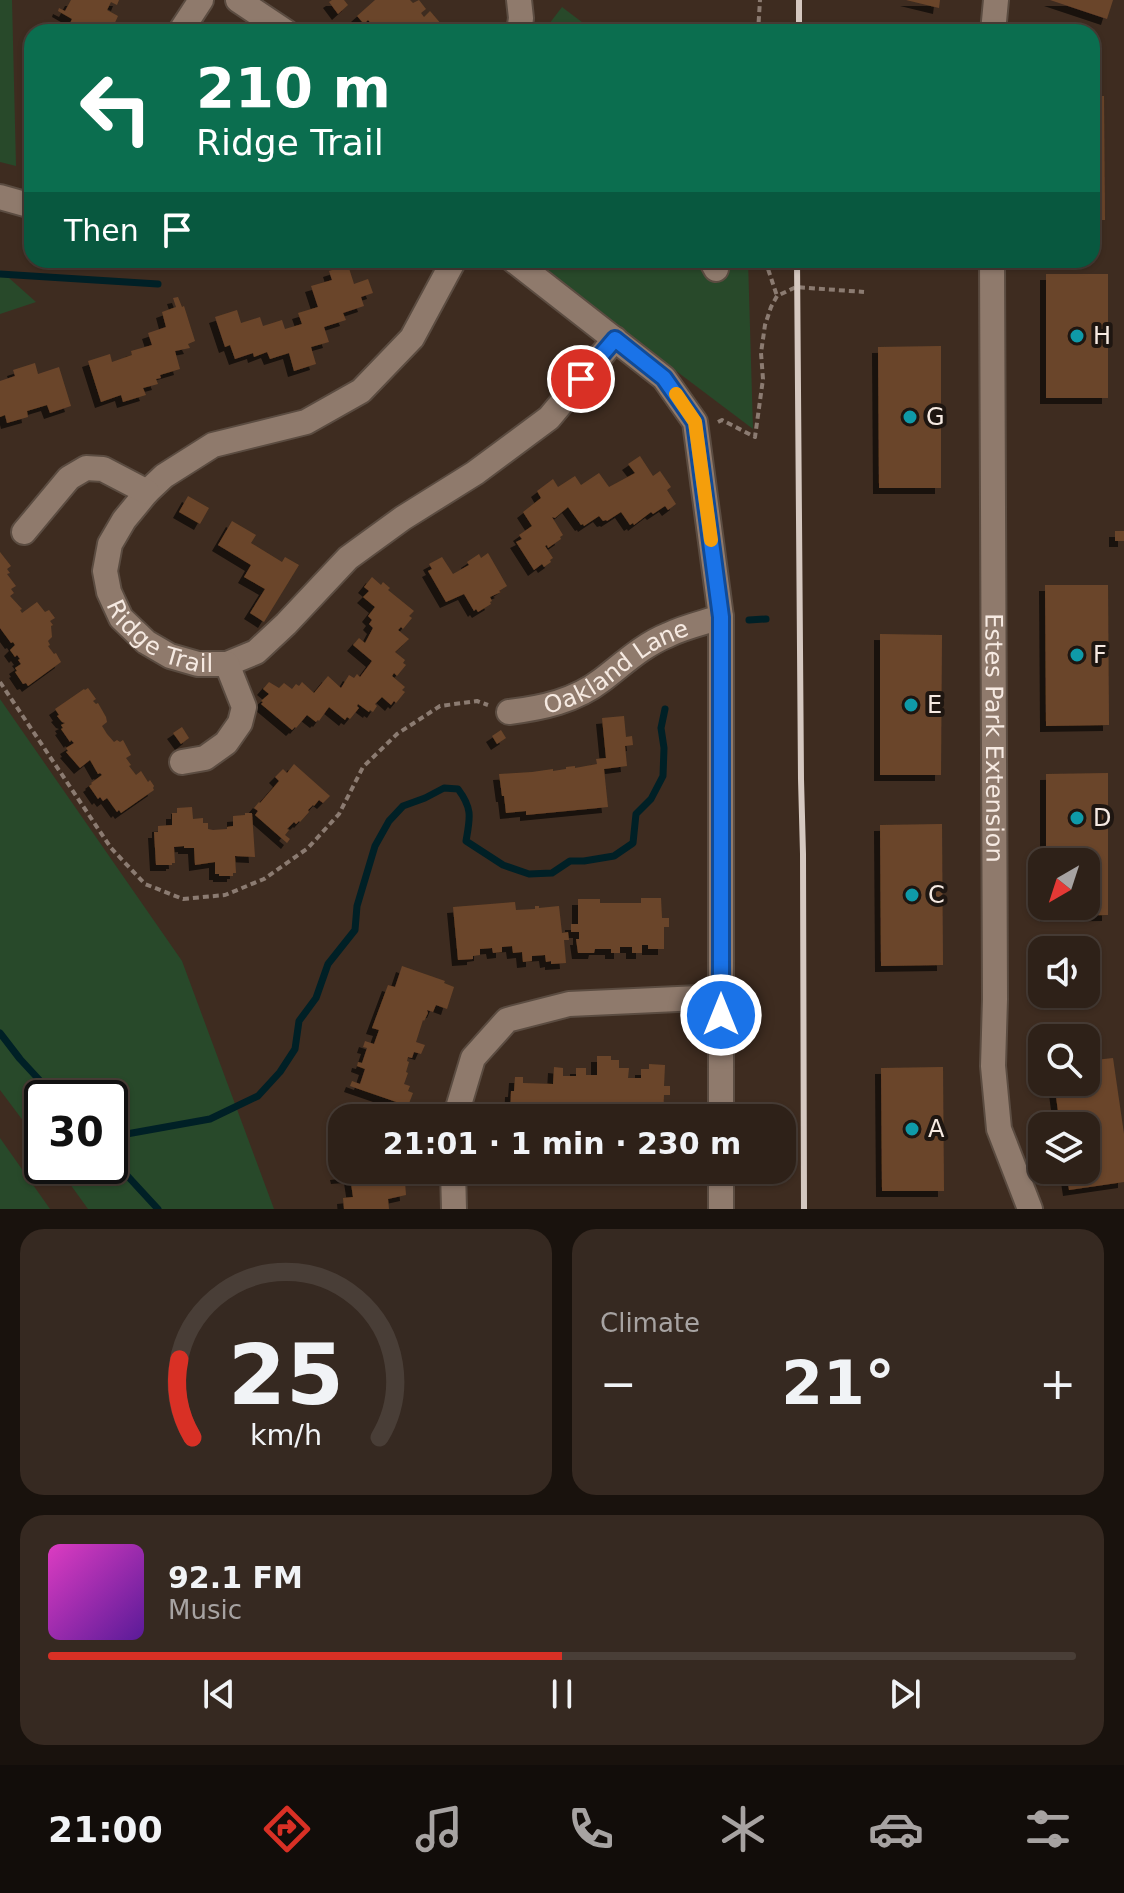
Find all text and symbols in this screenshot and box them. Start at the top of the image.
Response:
text: 210 m [196,55,391,120]
icon: left [64,56,168,160]
text: Ridge Trail [196,122,384,163]
icon: arrive [155,208,199,252]
text: Then [64,213,139,248]
place label: H [1093,322,1111,350]
marker: H [1068,327,1086,345]
pin [547,345,615,413]
icon: arrive [559,357,603,401]
place label: G [926,403,945,431]
marker: G [901,408,919,426]
street label: Ridge Trail [101,595,213,678]
street label: Estes Park Extension [979,613,1008,863]
street label: Oakland Lane [540,614,692,720]
place label: F [1093,641,1107,669]
marker: F [1068,646,1086,664]
place label: E [927,691,942,719]
marker: E [902,696,920,714]
place label: D [1093,804,1111,832]
marker: D [1068,809,1086,827]
north arrow [1028,848,1100,920]
map controls [1028,848,1100,1184]
place label: C [928,881,945,909]
marker: C [903,886,921,904]
button: sound [1028,936,1100,1008]
position arrow [679,973,763,1057]
button: search [1028,1024,1100,1096]
speed limit sign: 30 [24,1080,128,1184]
button: layers [1028,1112,1100,1184]
place label: A [928,1115,945,1143]
marker: A [903,1120,921,1138]
text: 21:01 · 1 min · 230 m [383,1126,741,1161]
text: Climate [600,1308,700,1338]
text: 25 [228,1327,344,1424]
text: 21° [781,1348,895,1418]
text: − [600,1358,637,1409]
text: + [1039,1358,1076,1409]
text: km/h [250,1418,322,1452]
text: 92.1 FM [168,1560,303,1595]
text: Music [168,1595,242,1625]
icon: previous [197,1672,241,1716]
icon: pause [540,1672,584,1716]
icon: next [883,1672,927,1716]
icon: directions [259,1801,315,1857]
icon: music [411,1801,467,1857]
icon: phone [563,1801,619,1857]
icon: climate [715,1801,771,1857]
icon: car [868,1801,924,1857]
icon: filters [1020,1801,1076,1857]
text: 21:00 [48,1809,163,1850]

